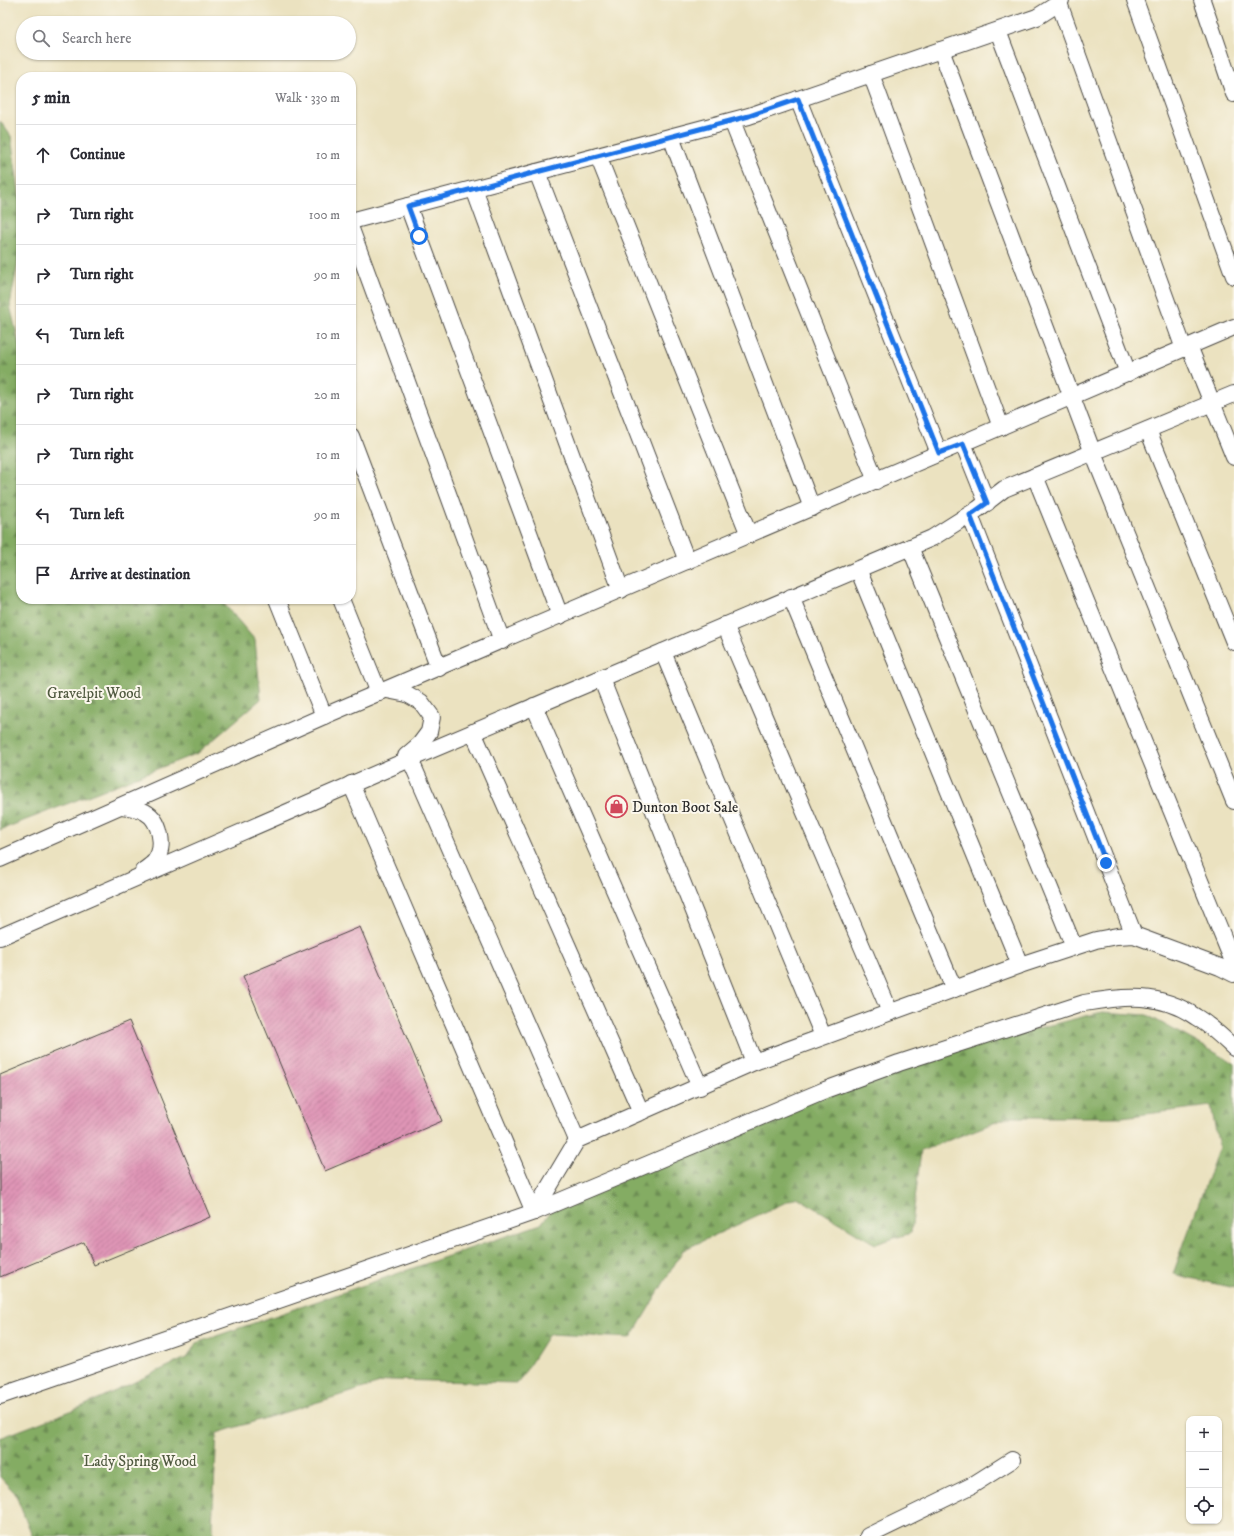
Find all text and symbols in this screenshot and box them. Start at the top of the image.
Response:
search box [16,16,356,60]
icon: search [30,27,52,49]
text: Search here [62,29,131,48]
text: 5 min [32,87,70,109]
text: Walk · 330 m [275,90,340,106]
icon: ahead [32,144,54,166]
text: Continue [70,145,125,164]
text: 10 m [316,147,340,163]
icon: right [32,204,54,226]
text: Turn right [70,205,133,224]
text: 100 m [309,207,340,223]
route start [410,227,428,245]
icon: right [32,264,54,286]
text: Turn right [70,265,133,284]
text: 90 m [314,267,340,283]
icon: left [32,324,54,346]
text: Turn left [70,325,124,344]
text: 10 m [316,327,340,343]
icon: right [32,384,54,406]
text: Turn right [70,385,133,404]
text: 20 m [314,387,340,403]
icon: right [32,444,54,466]
text: Turn right [70,445,133,464]
text: 10 m [316,447,340,463]
icon: left [32,504,54,526]
text: Turn left [70,505,124,524]
text: 90 m [314,507,340,523]
icon: arrive [32,564,54,586]
text: Arrive at destination [70,565,190,584]
park label: Gravelpit Wood [47,684,142,703]
shop icon: Dunton Boot Sale [604,794,630,820]
place label: Dunton Boot Sale [632,798,738,817]
route end [1097,854,1115,872]
map controls [1186,1416,1222,1524]
button: + [1186,1416,1222,1452]
park label: Lady Spring Wood [83,1452,197,1471]
button: − [1186,1452,1222,1488]
button: locate [1186,1488,1222,1524]

